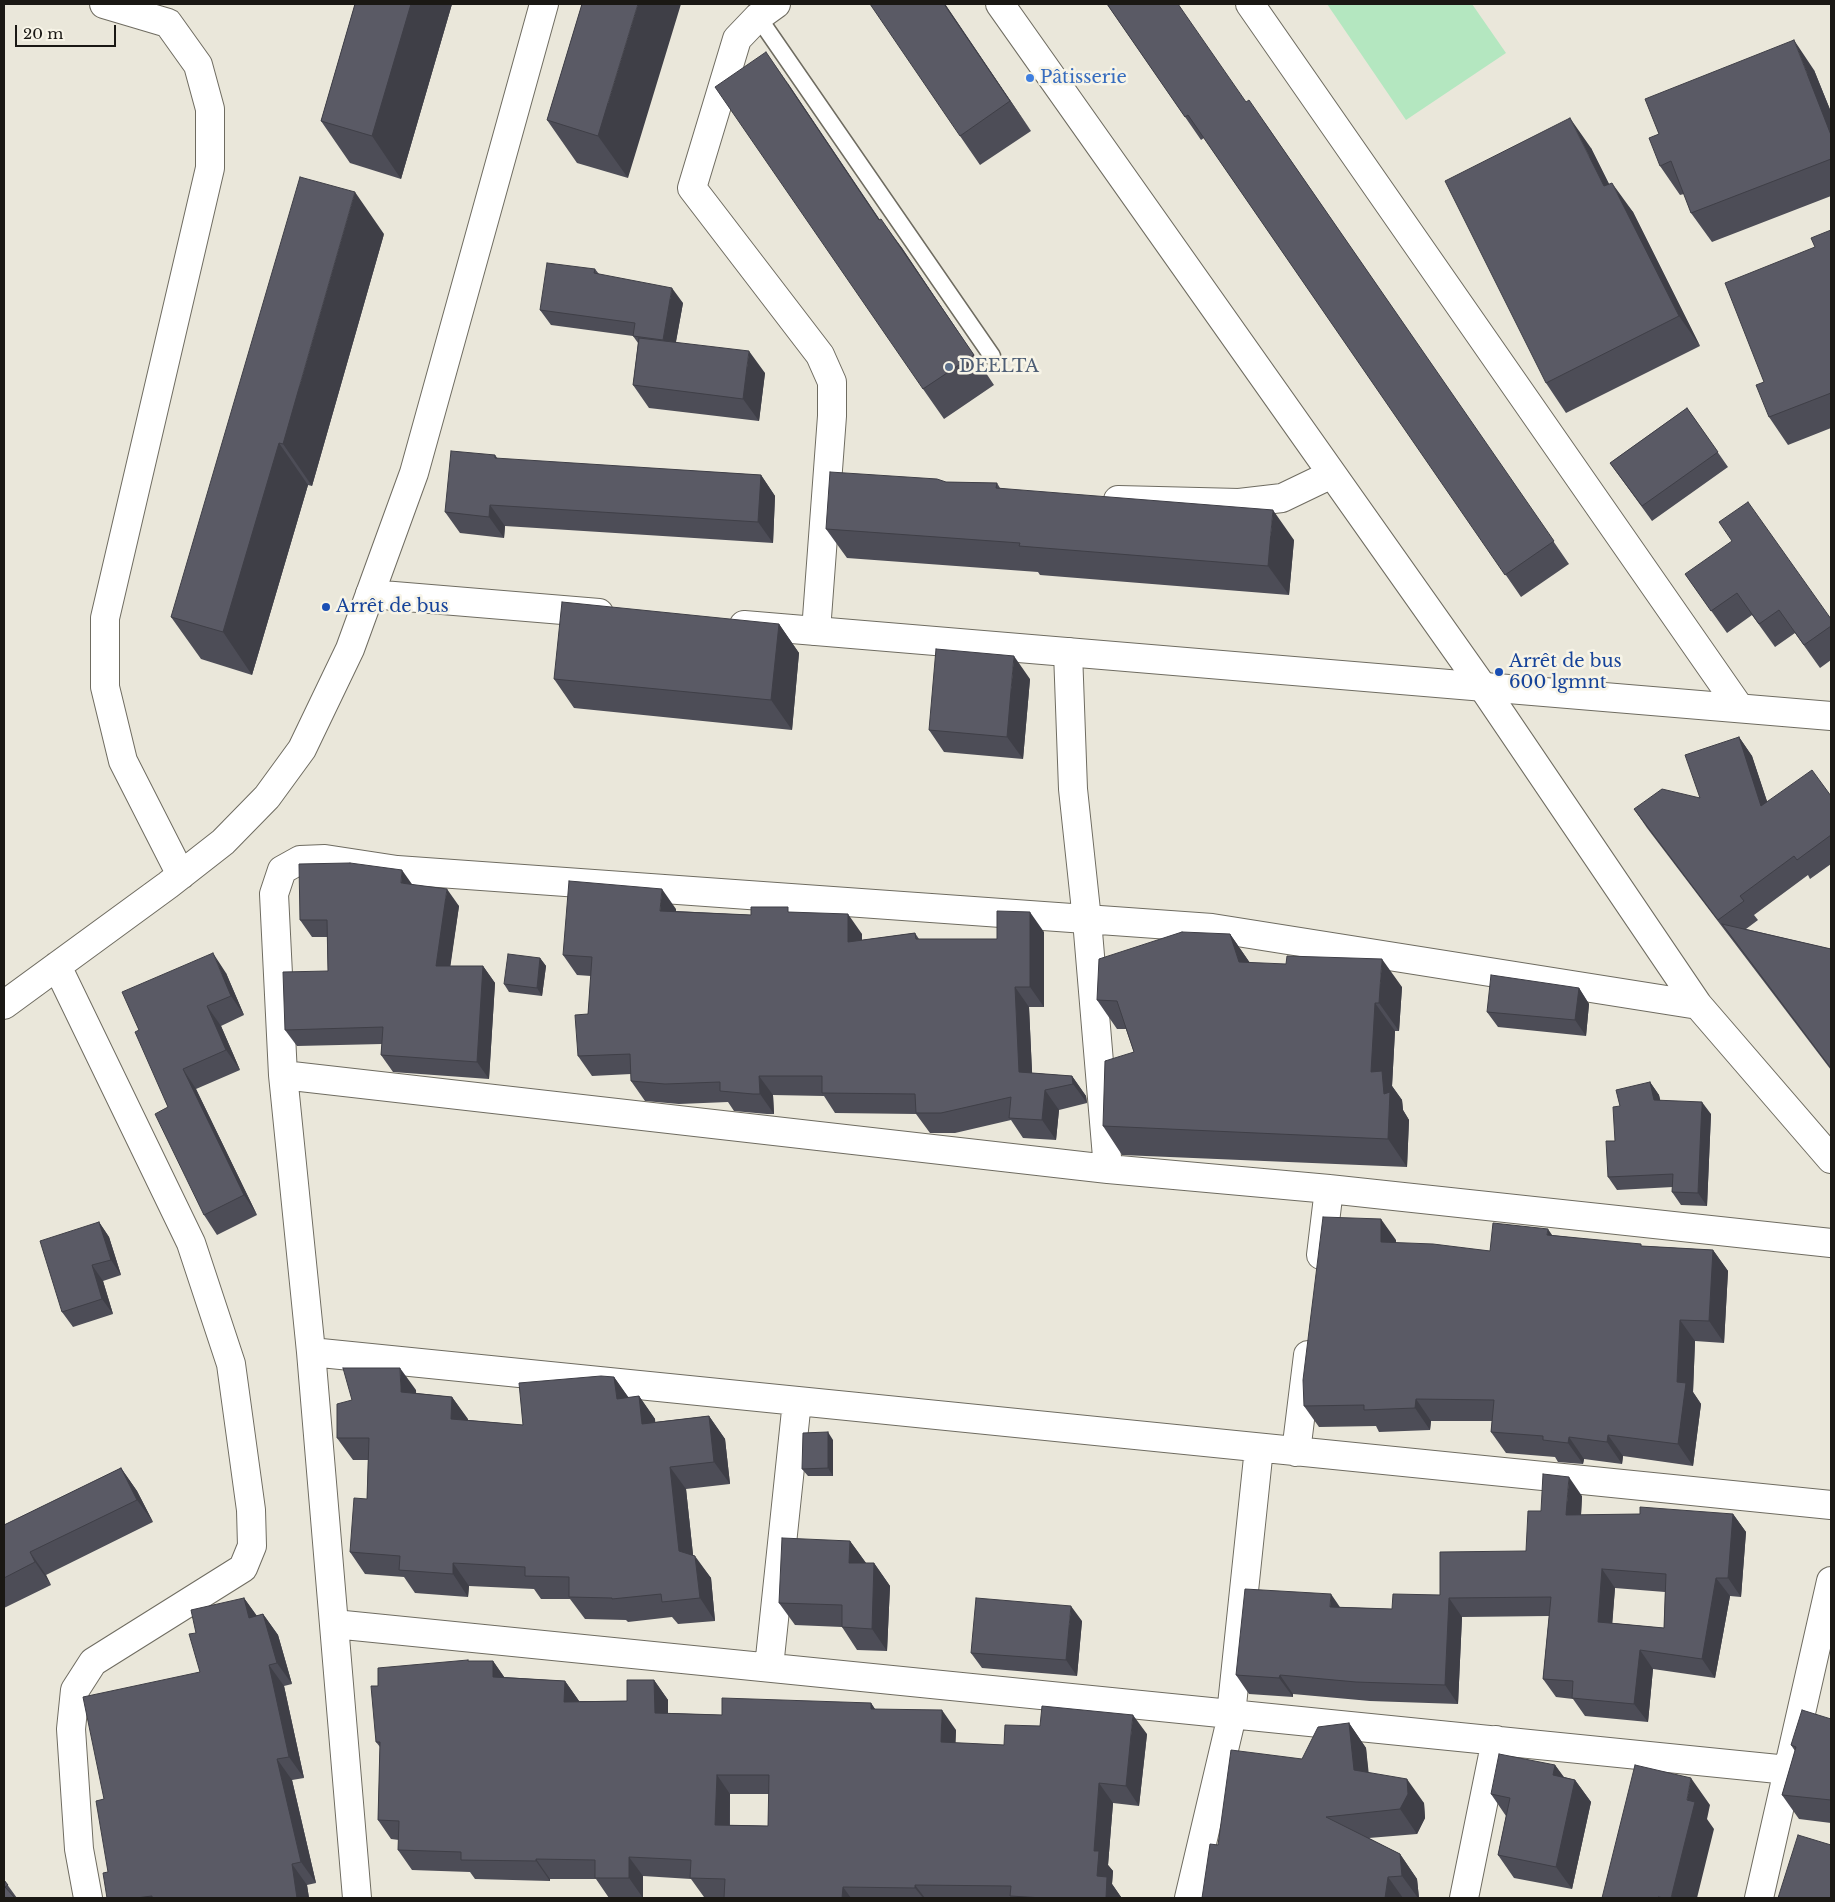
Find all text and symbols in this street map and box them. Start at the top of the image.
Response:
scale bar [18,15,119,47]
text: 20 m [23,24,63,43]
place label: Pâtisserie [1040,67,1127,89]
marker: Pâtisserie [1024,72,1036,84]
place label: DEELTA [959,356,1039,378]
marker: DEELTA [943,361,955,373]
place label: Arrêt de bus [336,596,449,618]
marker: Arrêt de bus [320,601,332,613]
place label: Arrêt de bus 600 lgmnt [1509,651,1622,694]
marker: Arrêt de bus 600 lgmnt [1493,666,1505,678]

